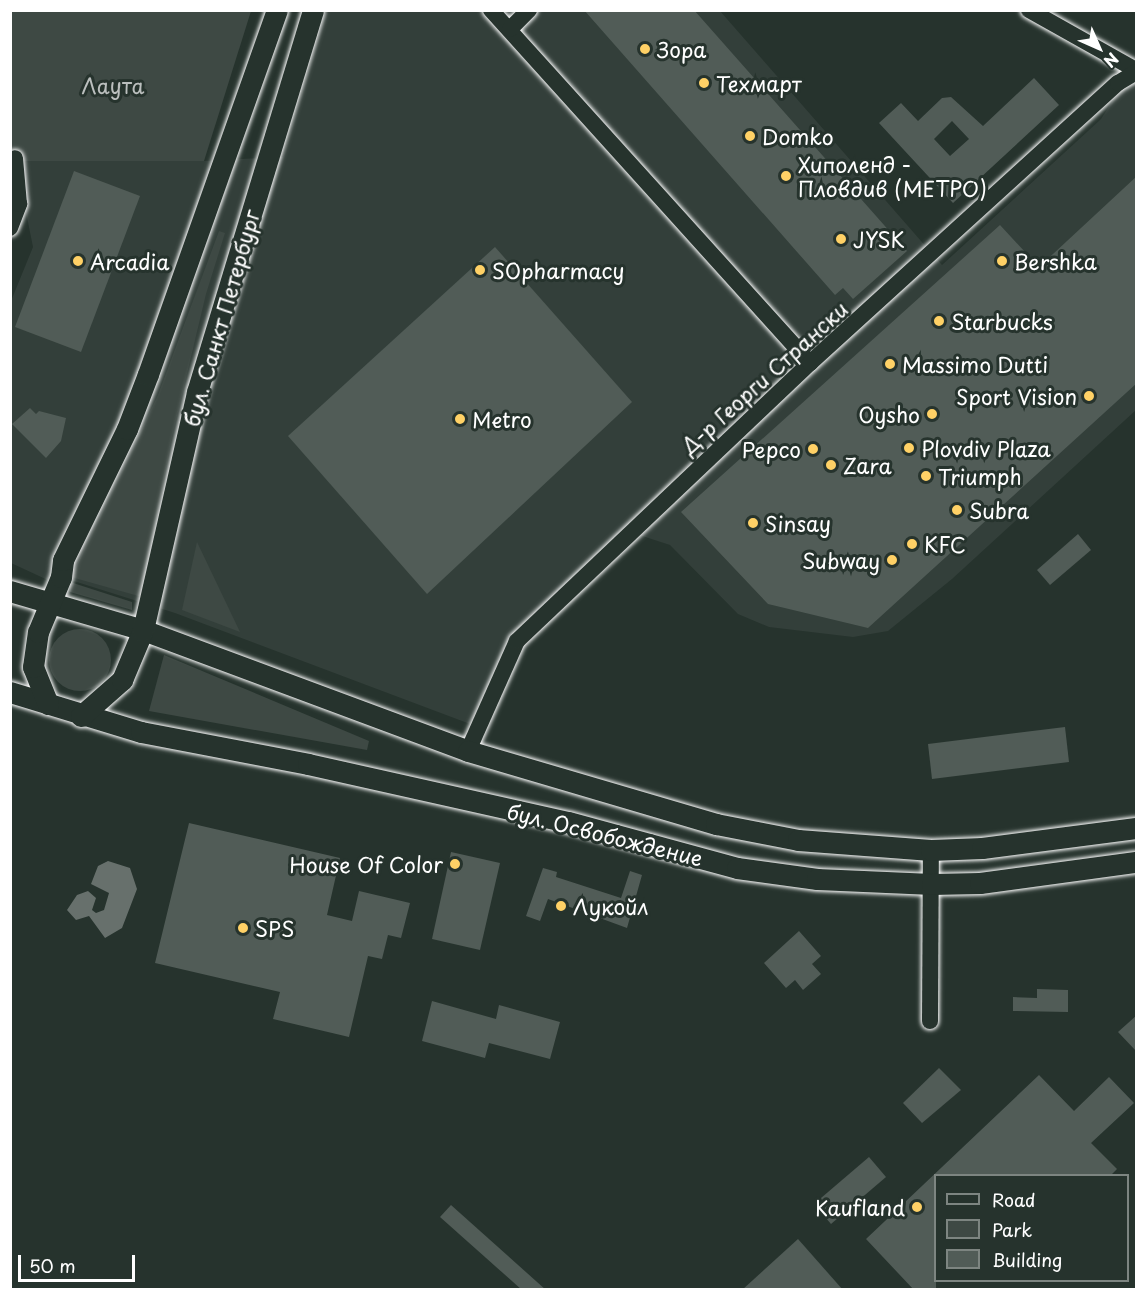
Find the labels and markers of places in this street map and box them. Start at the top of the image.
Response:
place label: Зора [657,36,706,62]
marker: Зора [638,42,652,56]
place label: Техмарт [716,70,802,96]
marker: Техмарт [697,76,711,90]
place label: Domko [762,123,834,149]
marker: Domko [743,129,757,143]
place label: Хиполенд - Пловдив (МЕТРО) [798,151,987,201]
marker: Хиполенд - Пловдив (МЕТРО) [779,169,793,183]
place label: JYSK [853,226,905,252]
marker: JYSK [834,232,848,246]
place label: Arcadia [90,248,170,274]
place label: Bershka [1014,248,1097,274]
marker: Arcadia [71,254,85,268]
marker: Bershka [995,254,1009,268]
place label: SOpharmacy [492,257,624,283]
marker: SOpharmacy [473,263,487,277]
place label: Starbucks [951,308,1053,334]
marker: Starbucks [932,314,946,328]
place label: Massimo Dutti [902,351,1049,377]
marker: Massimo Dutti [883,357,897,371]
place label: Sport Vision [956,383,1077,409]
marker: Sport Vision [1082,389,1096,403]
place label: Oysho [858,401,920,427]
place label: Metro [472,406,532,432]
marker: Oysho [925,407,939,421]
marker: Metro [453,412,467,426]
place label: Plovdiv Plaza [921,435,1052,461]
place label: Pepco [742,436,801,462]
marker: Plovdiv Plaza [902,441,916,455]
marker: Pepco [806,442,820,456]
place label: Zara [843,452,892,478]
marker: Zara [824,458,838,472]
place label: Triumph [938,463,1022,489]
marker: Triumph [919,469,933,483]
place label: Subra [969,497,1029,523]
marker: Subra [950,503,964,517]
place label: Sinsay [765,510,831,536]
marker: Sinsay [746,516,760,530]
place label: KFC [924,531,966,557]
marker: KFC [905,537,919,551]
place label: Subway [802,547,880,573]
marker: Subway [885,553,899,567]
place label: House Of Color [288,851,443,877]
marker: House Of Color [448,857,462,871]
place label: Лукойл [573,893,649,919]
marker: Лукойл [554,899,568,913]
place label: SPS [255,915,295,941]
marker: SPS [236,921,250,935]
place label: Kaufland [815,1194,905,1220]
marker: Kaufland [910,1200,924,1214]

